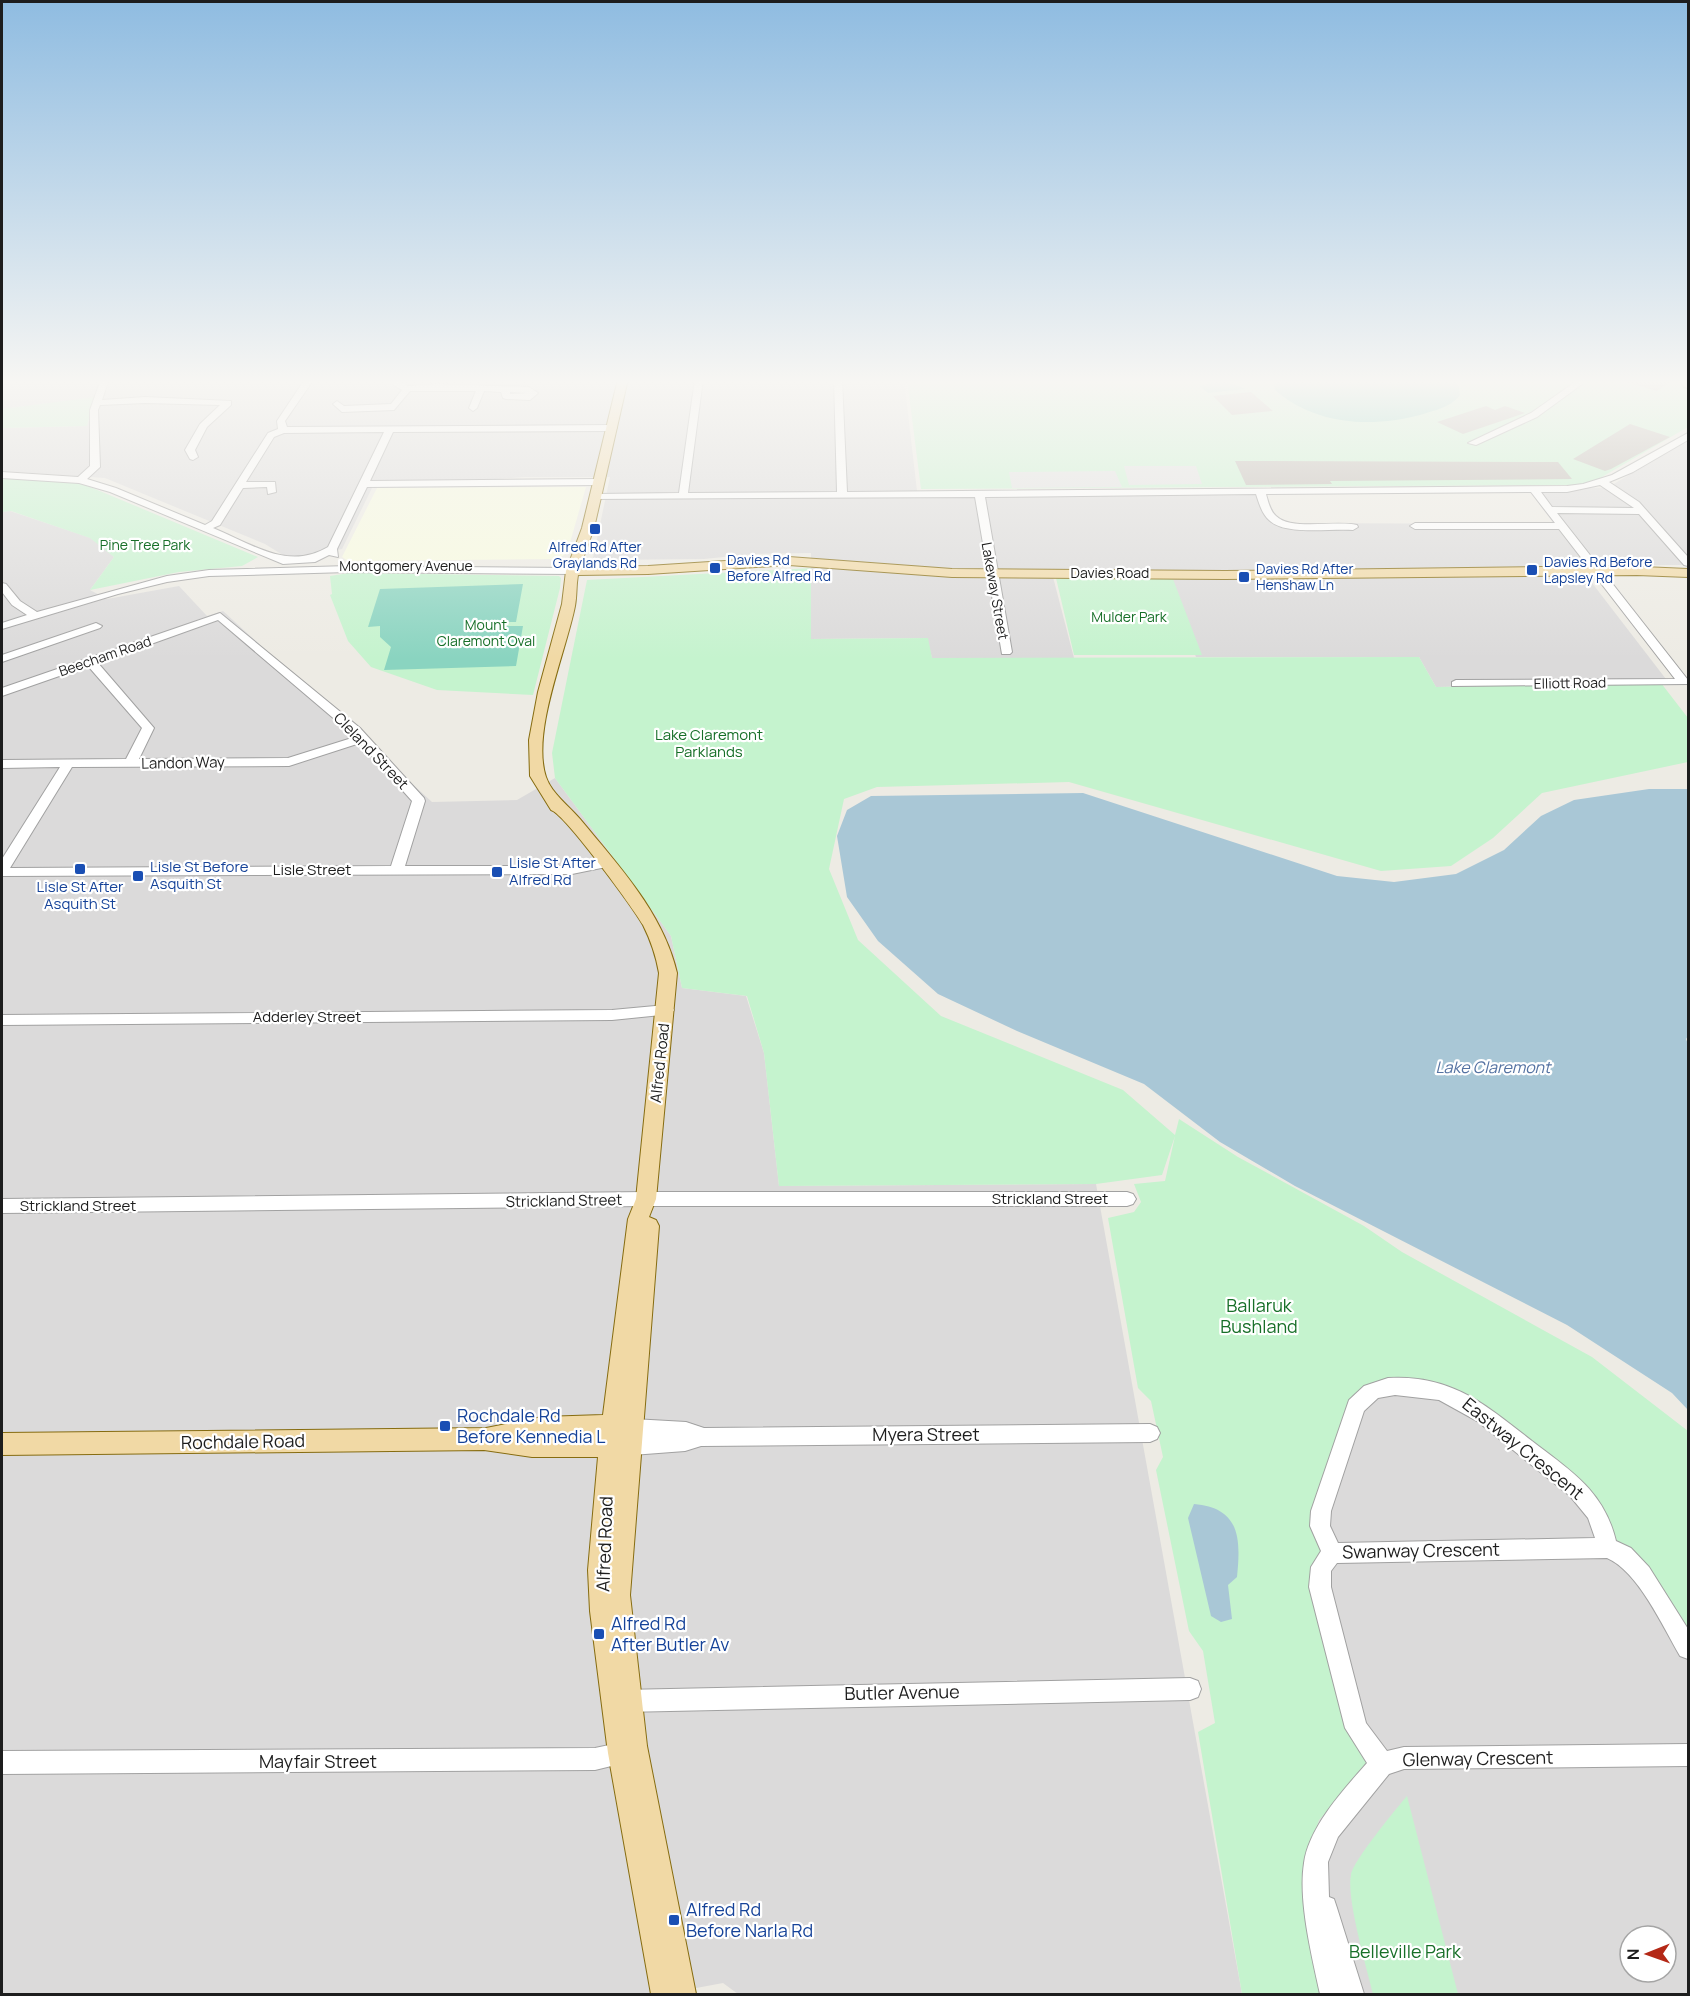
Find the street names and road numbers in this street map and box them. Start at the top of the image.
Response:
street label: Lakeway Street [978,541,1013,642]
street label: Montgomery Avenue [339,556,473,575]
street label: Davies Road [1071,563,1149,582]
street label: Beecham Road [56,631,154,680]
street label: Elliott Road [1534,672,1606,693]
street label: Cleland Street [329,708,414,794]
street label: Landon Way [141,751,225,774]
street label: Lisle Street [273,859,351,880]
street label: Adderley Street [253,1006,361,1027]
street label: Alfred Road [645,1022,674,1104]
street label: Strickland Street [992,1188,1108,1209]
street label: Strickland Street [506,1189,622,1212]
street label: Strickland Street [20,1195,136,1216]
street label: Eastway Crescent [1458,1392,1589,1505]
street label: Myera Street [872,1422,980,1446]
street label: Rochdale Road [181,1428,305,1454]
street label: Alfred Road [590,1496,618,1592]
street label: Swanway Crescent [1342,1537,1500,1563]
street label: Butler Avenue [844,1679,960,1705]
street label: Glenway Crescent [1402,1745,1554,1771]
street label: Mayfair Street [259,1749,377,1773]

